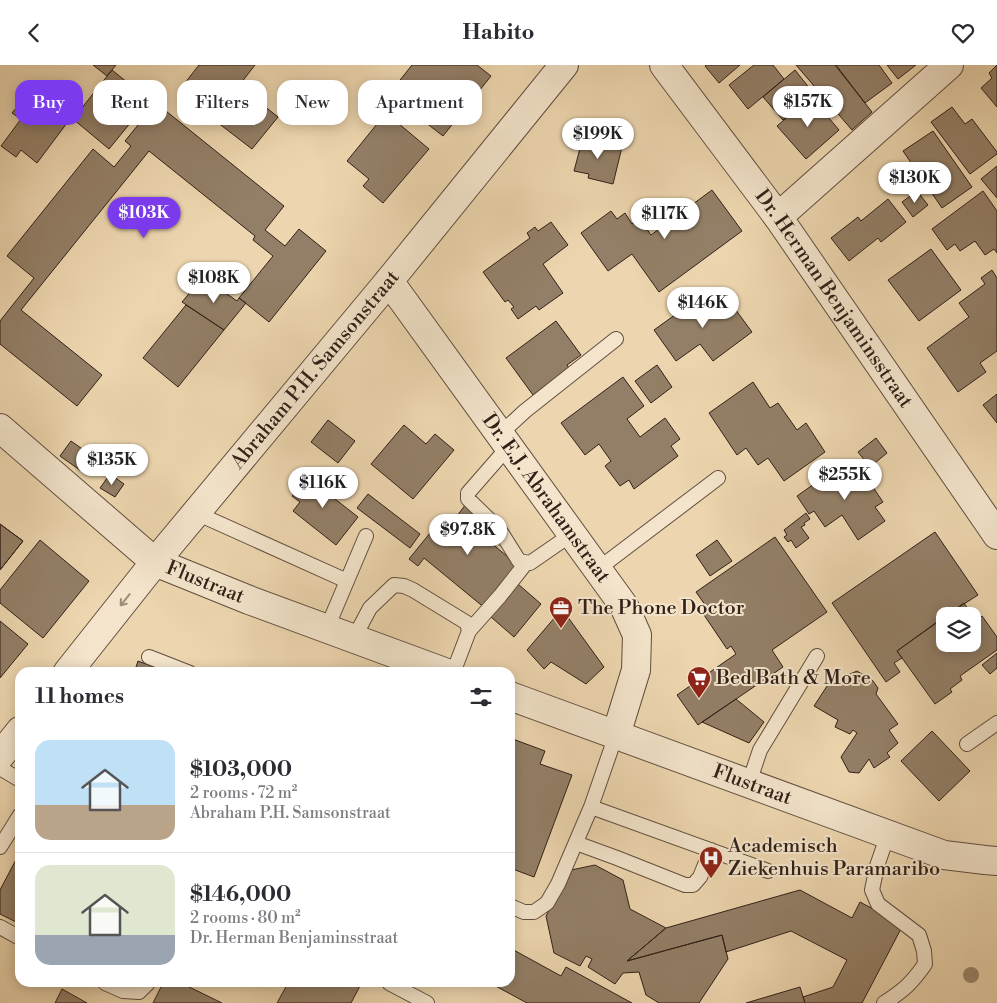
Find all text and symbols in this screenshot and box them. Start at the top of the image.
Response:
icon: back [20,19,48,47]
text: Habito [463,19,534,46]
icon: heart [949,19,977,47]
chip: Buy [15,80,83,125]
chip: Rent [93,80,167,125]
chip: Filters [177,80,267,125]
chip: New [277,80,348,125]
chip: Apartment [358,80,482,125]
pin: $157K [773,85,843,128]
text: $157K [783,92,833,112]
pin: $199K [563,117,633,160]
text: $199K [573,124,623,144]
pin: $130K [880,161,950,204]
text: $130K [889,168,941,188]
street label: Dr. Herman Benjaminsstraat [749,184,918,413]
pin: $103K [109,197,179,239]
pin: $117K [630,197,700,240]
text: $103K [119,203,169,223]
text: $117K [642,204,688,224]
pin: $108K [179,261,249,304]
street label: Abraham P.H. Samsonstraat [225,265,405,475]
text: $108K [188,268,240,288]
pin: $146K [668,287,738,329]
text: $146K [678,293,728,313]
street label: Dr. E.J. Abrahamstraat [476,409,616,588]
pin: $135K [77,443,147,486]
text: $135K [87,450,137,470]
pin: $255K [810,459,880,501]
text: $255K [819,465,871,485]
pin: $116K [288,467,358,509]
text: $116K [299,473,347,493]
pin: $97.8K [427,513,509,556]
text: $97.8K [440,520,496,540]
street label: Flustraat [162,555,248,609]
one-way arrow [119,593,130,606]
office icon: The Phone Doctor [548,595,574,629]
place label: The Phone Doctor [578,596,745,621]
map controls [936,607,981,652]
button: layers [936,607,981,652]
supermarket icon: Bed Bath & More [686,665,712,699]
place label: Bed Bath & More [715,666,871,691]
icon: filters [467,683,495,711]
text: 11 homes [35,684,124,710]
text: $103,000 [190,757,292,783]
street label: Flustraat [709,759,795,811]
icon: home [75,760,135,820]
text: 2 rooms · 72 m² [190,783,297,803]
text: Abraham P.H. Samsonstraat [190,803,391,823]
place label: Academisch Ziekenhuis Paramaribo [727,834,940,882]
hospital icon: Academisch Ziekenhuis Paramaribo [698,845,724,879]
text: $146,000 [190,882,291,908]
icon: home [75,885,135,945]
text: 2 rooms · 80 m² [190,908,301,928]
text: Dr. Herman Benjaminsstraat [190,928,398,948]

